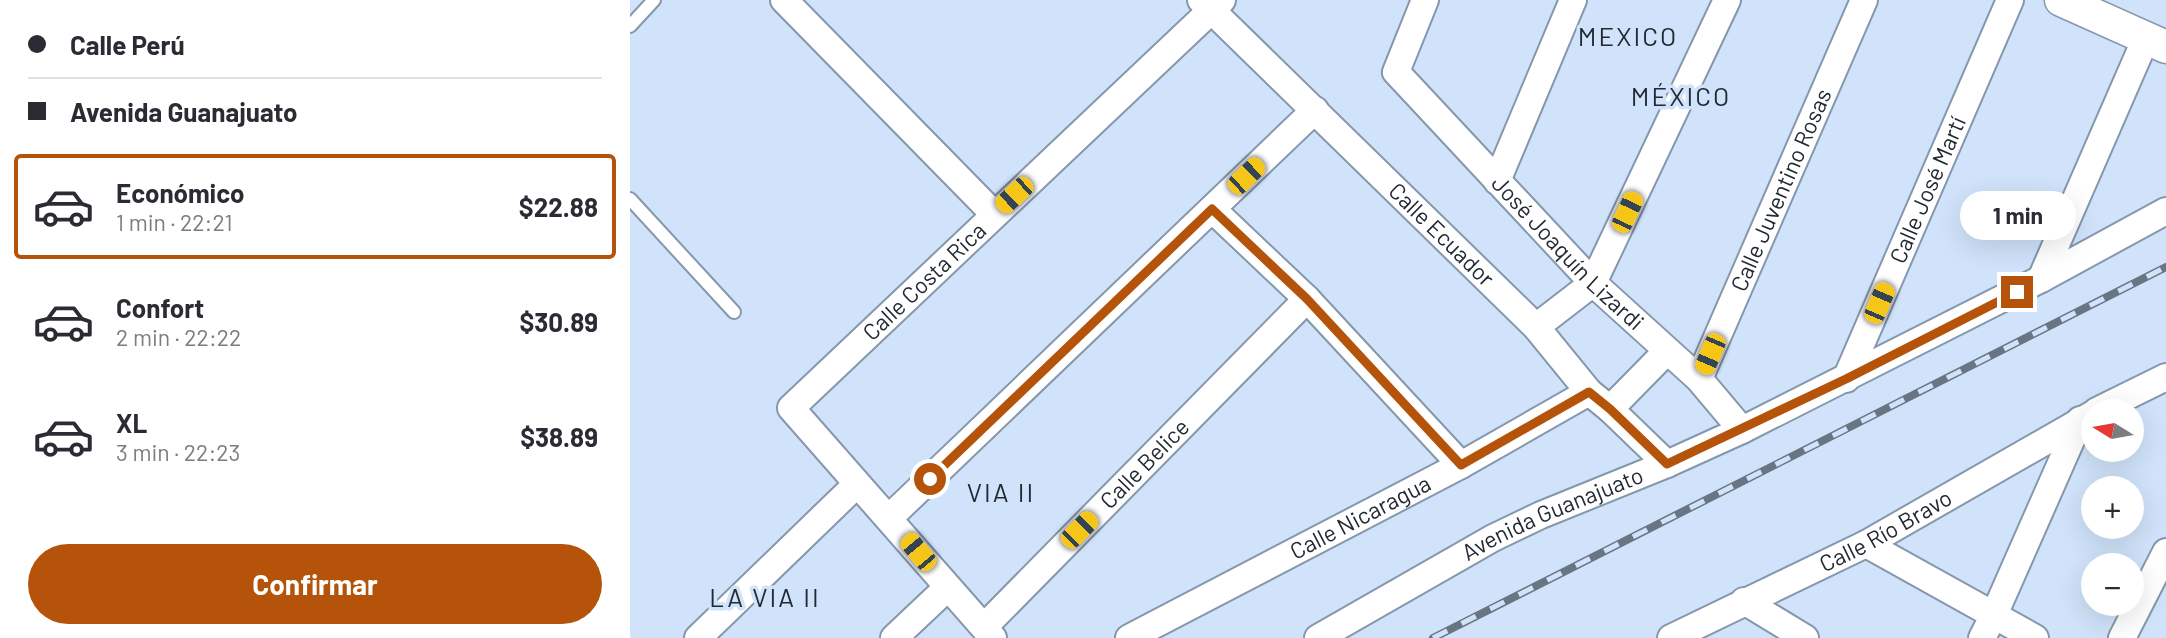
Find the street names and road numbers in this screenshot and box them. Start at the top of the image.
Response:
street label: Calle Juventino Rosas [1724,84,1837,295]
street label: Calle José Martí [1883,112,1971,267]
street label: José Joaquín Lizardi [1486,169,1650,335]
street label: Calle Ecuador [1384,176,1501,292]
street label: Calle Costa Rica [856,216,991,346]
street label: Calle Belice [1094,412,1194,514]
street label: Avenida Guanajuato [1456,460,1647,566]
street label: Calle Nicaragua [1285,468,1435,565]
street label: Calle Río Bravo [1815,483,1957,577]

